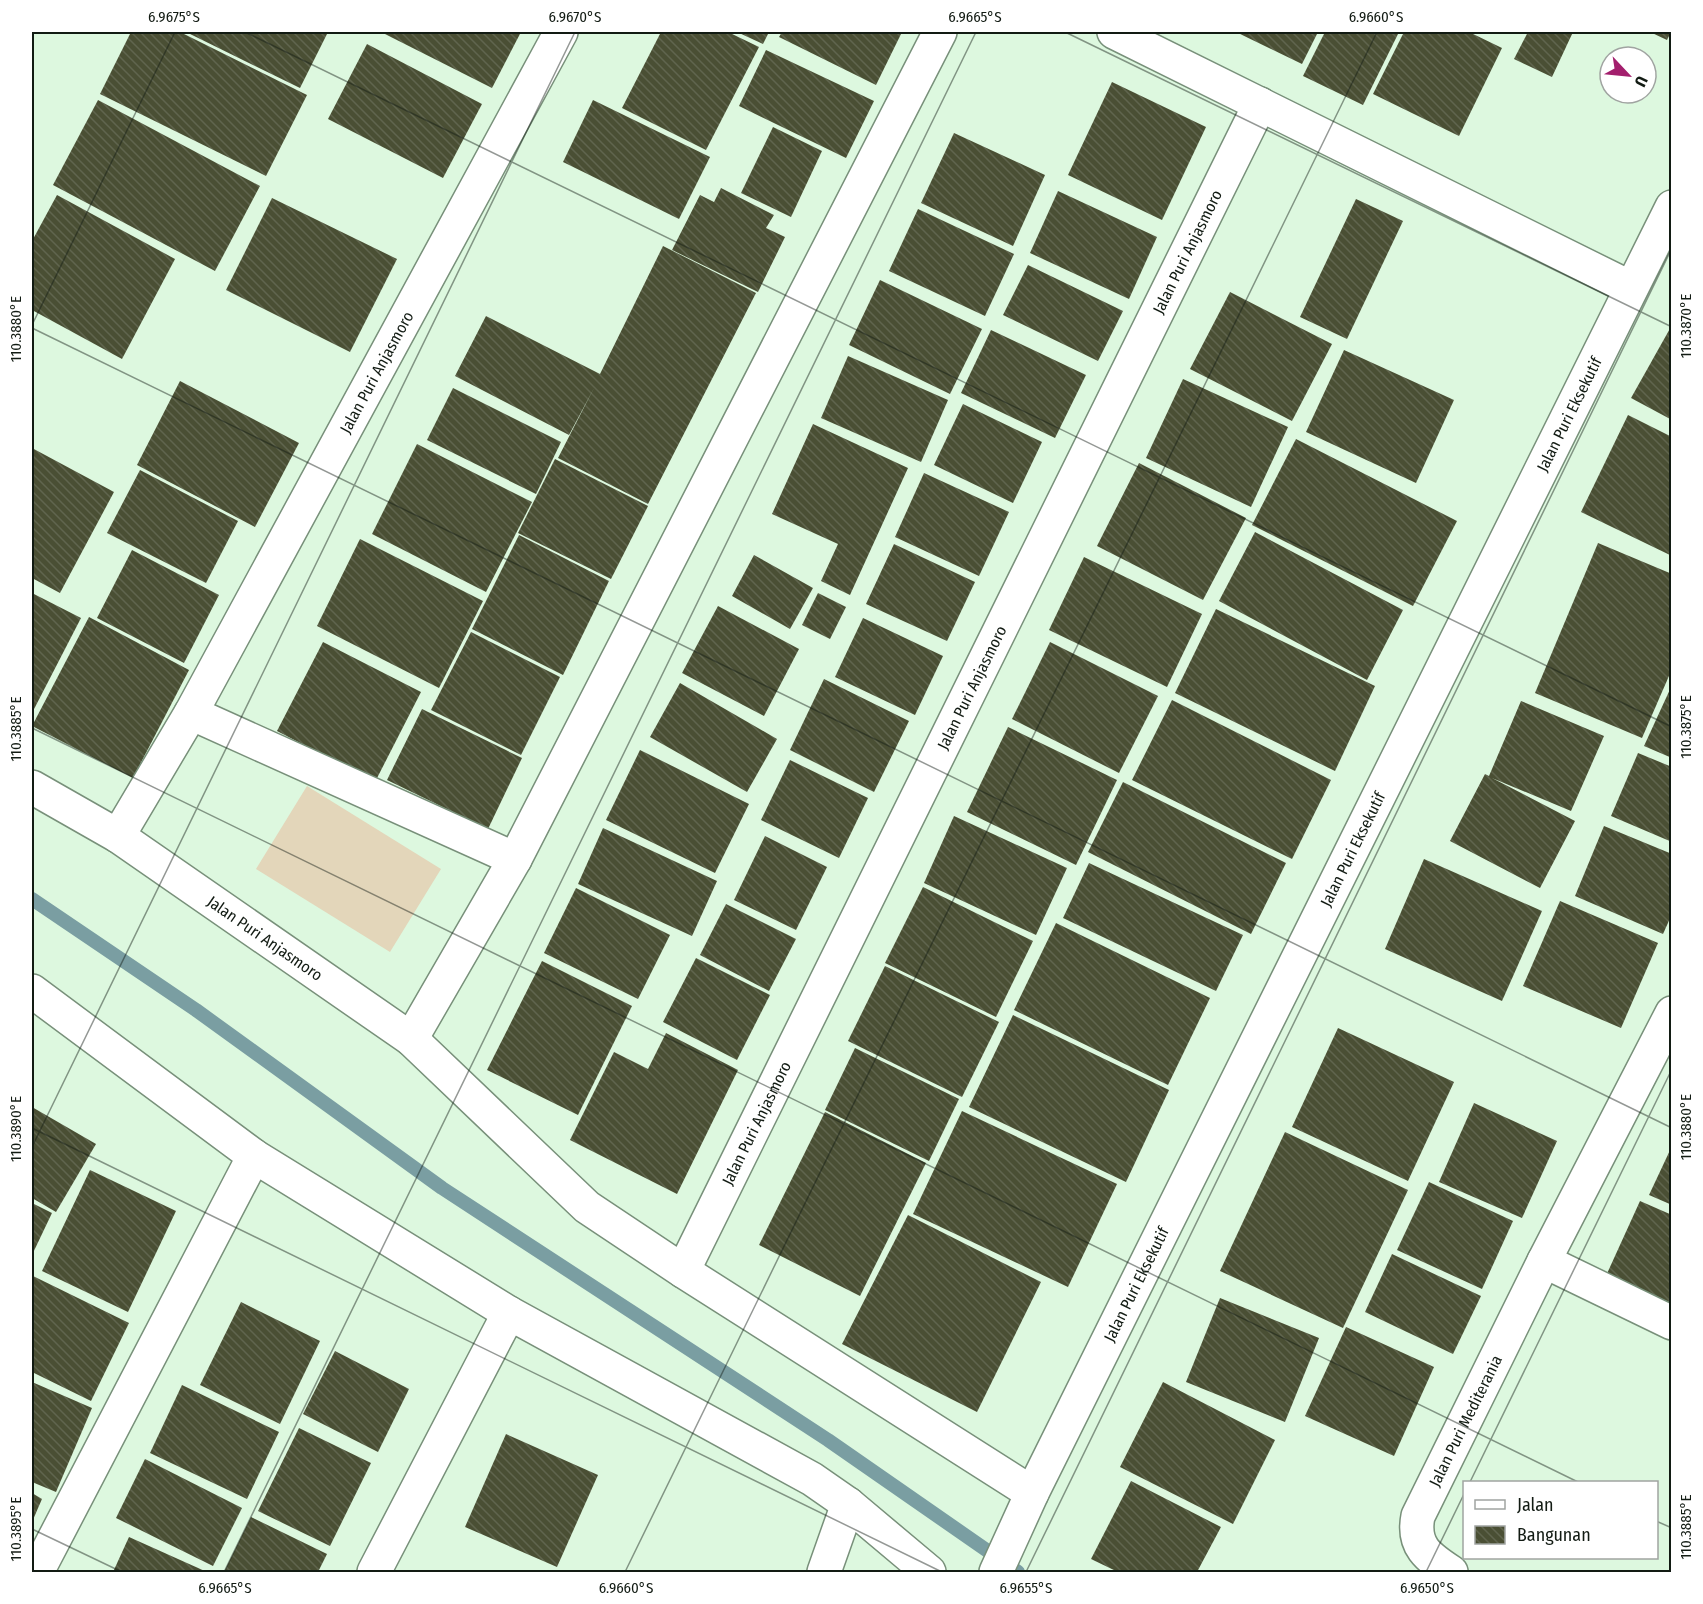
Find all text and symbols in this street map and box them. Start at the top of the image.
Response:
text: 6.9675°S [148,8,200,26]
text: 6.9670°S [549,8,601,26]
text: 6.9665°S [948,8,1002,26]
text: 6.9660°S [1349,8,1403,26]
north arrow [1598,45,1658,105]
text: U [1630,73,1652,90]
street label: Jalan Puri Anjasmoro [1149,187,1226,317]
text: 110.3870°E [1677,294,1695,358]
text: 110.3880°E [7,296,25,362]
street label: Jalan Puri Anjasmoro [336,308,417,437]
street label: Jalan Puri Eksekutif [1533,353,1606,475]
street label: Jalan Puri Anjasmoro [933,623,1011,753]
text: 110.3875°E [1677,695,1695,759]
text: 110.3885°E [7,696,25,762]
street label: Jalan Puri Eksekutif [1316,788,1390,910]
street label: Jalan Puri Anjasmoro [204,892,326,985]
street label: Jalan Puri Anjasmoro [718,1058,795,1188]
text: 110.3880°E [1677,1094,1695,1160]
text: 110.3890°E [7,1096,25,1162]
street label: Jalan Puri Eksekutif [1100,1223,1173,1345]
street label: Jalan Puri Mediterania [1425,1352,1506,1490]
legend [1463,1481,1658,1559]
text: Jalan [1517,1494,1554,1516]
text: 110.3885°E [1677,1494,1695,1560]
text: 110.3895°E [7,1497,25,1561]
text: Bangunan [1517,1524,1591,1546]
text: 6.9665°S [198,1579,252,1597]
text: 6.9660°S [599,1579,653,1597]
text: 6.9655°S [1000,1579,1052,1597]
text: 6.9650°S [1400,1579,1454,1597]

